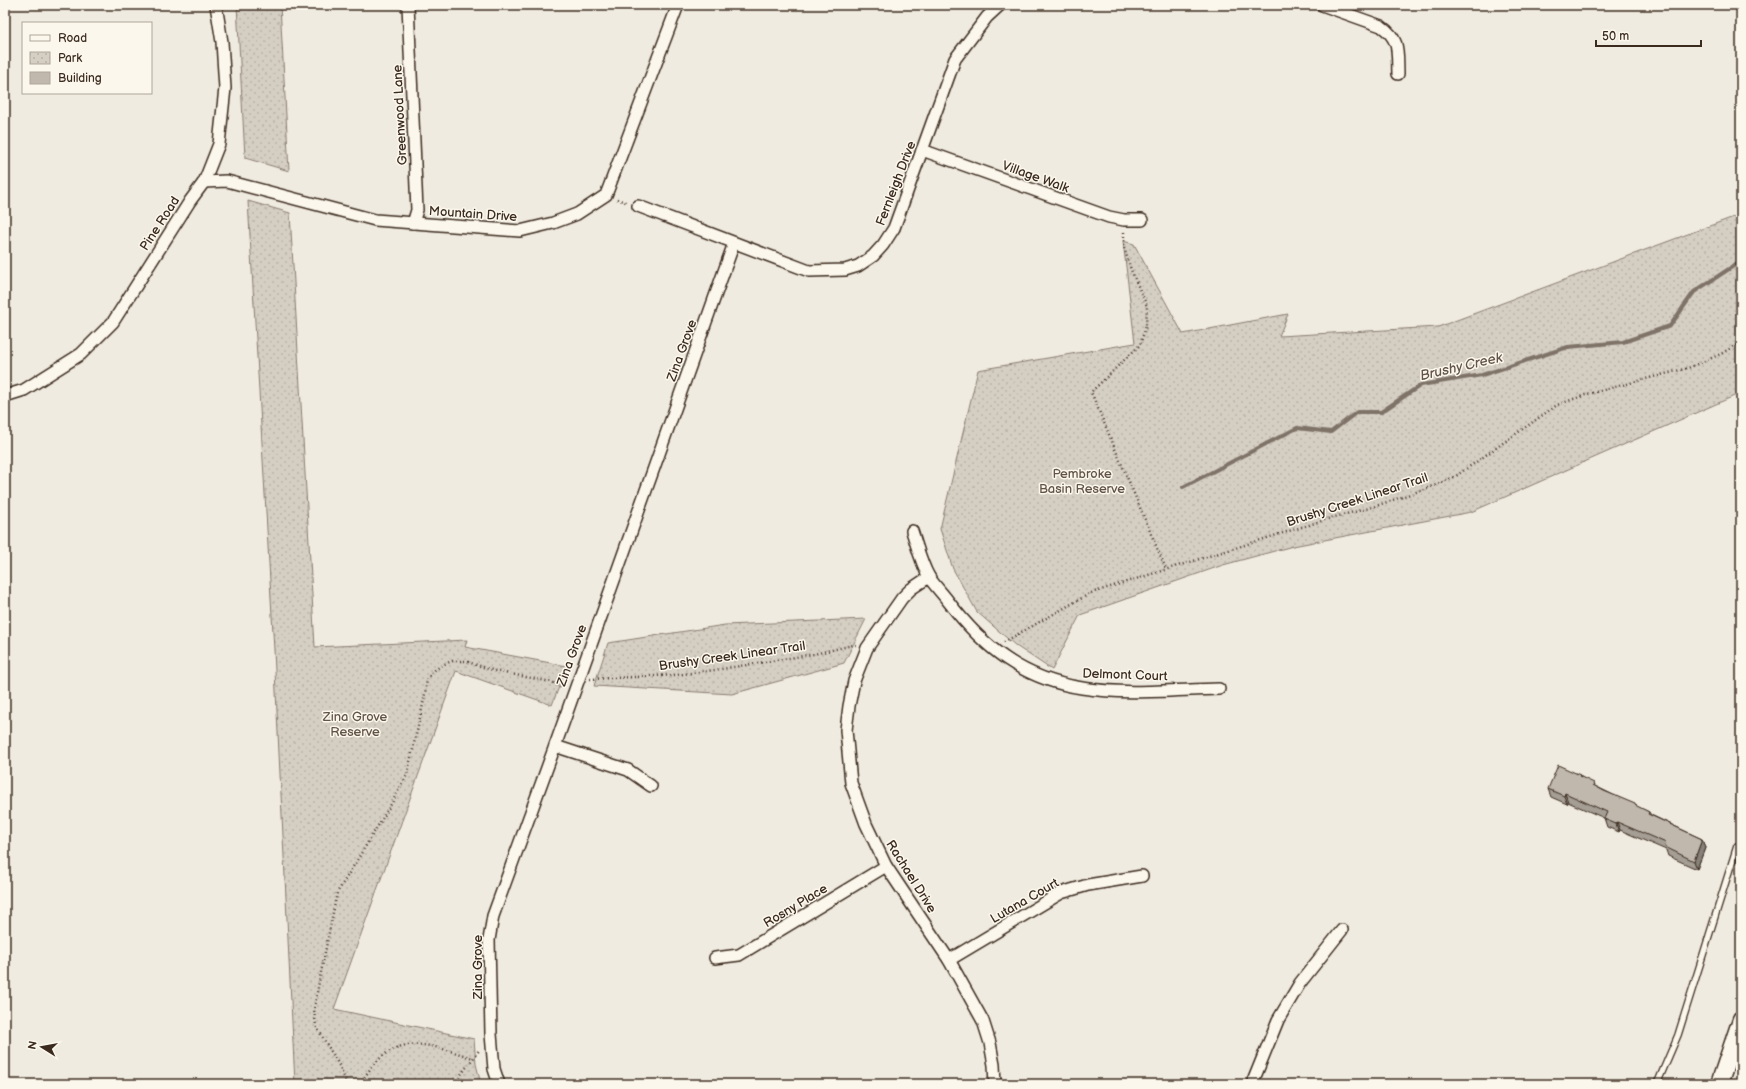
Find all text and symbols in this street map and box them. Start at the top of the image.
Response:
legend [22,22,152,94]
scale bar [1596,22,1701,48]
text: 50 m [1602,29,1629,44]
text: Road [58,31,87,46]
text: Park [58,51,82,66]
street label: Greenwood Lane [389,64,411,166]
text: Building [58,71,102,86]
street label: Fernleigh Drive [872,138,920,228]
street label: Village Walk [1000,157,1072,197]
street label: Pine Road [136,194,183,254]
street label: Mountain Drive [428,203,518,225]
street label: Zina Grove [663,317,701,384]
water label: Brushy Creek [1418,348,1505,384]
park label: Pembroke Basin Reserve [1039,466,1125,497]
street label: Brushy Creek Linear Trail [1285,470,1430,530]
street label: Zina Grove [553,622,591,689]
street label: Brushy Creek Linear Trail [658,638,806,674]
street label: Delmont Court [1082,666,1168,684]
park label: Zina Grove Reserve [322,709,388,740]
street label: Rachael Drive [882,837,940,916]
street label: Lutana Court [987,875,1062,927]
street label: Rosny Place [761,880,831,931]
street label: Zina Grove [470,934,486,1000]
north arrow [22,1027,62,1067]
text: N [26,1040,40,1050]

